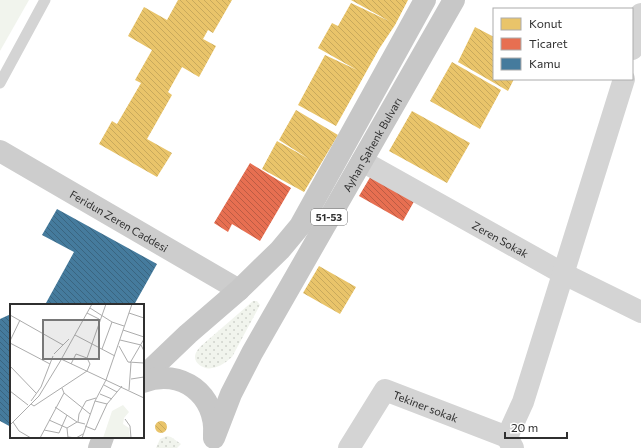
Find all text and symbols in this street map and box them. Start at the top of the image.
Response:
legend [493,8,633,80]
text: Konut [529,16,562,30]
text: Ticaret [529,36,568,50]
text: Kamu [529,56,561,70]
street label: Ayhan Şahenk Bulvarı [339,94,404,194]
street label: Feridun Zeren Caddesi [68,187,171,254]
road number: 51-53 [311,209,347,225]
street label: Zeren Sokak [470,218,531,260]
inset map [10,304,144,438]
street label: Tekiner sokak [391,387,460,424]
scale bar [505,414,567,440]
text: 20 m [511,420,538,434]

